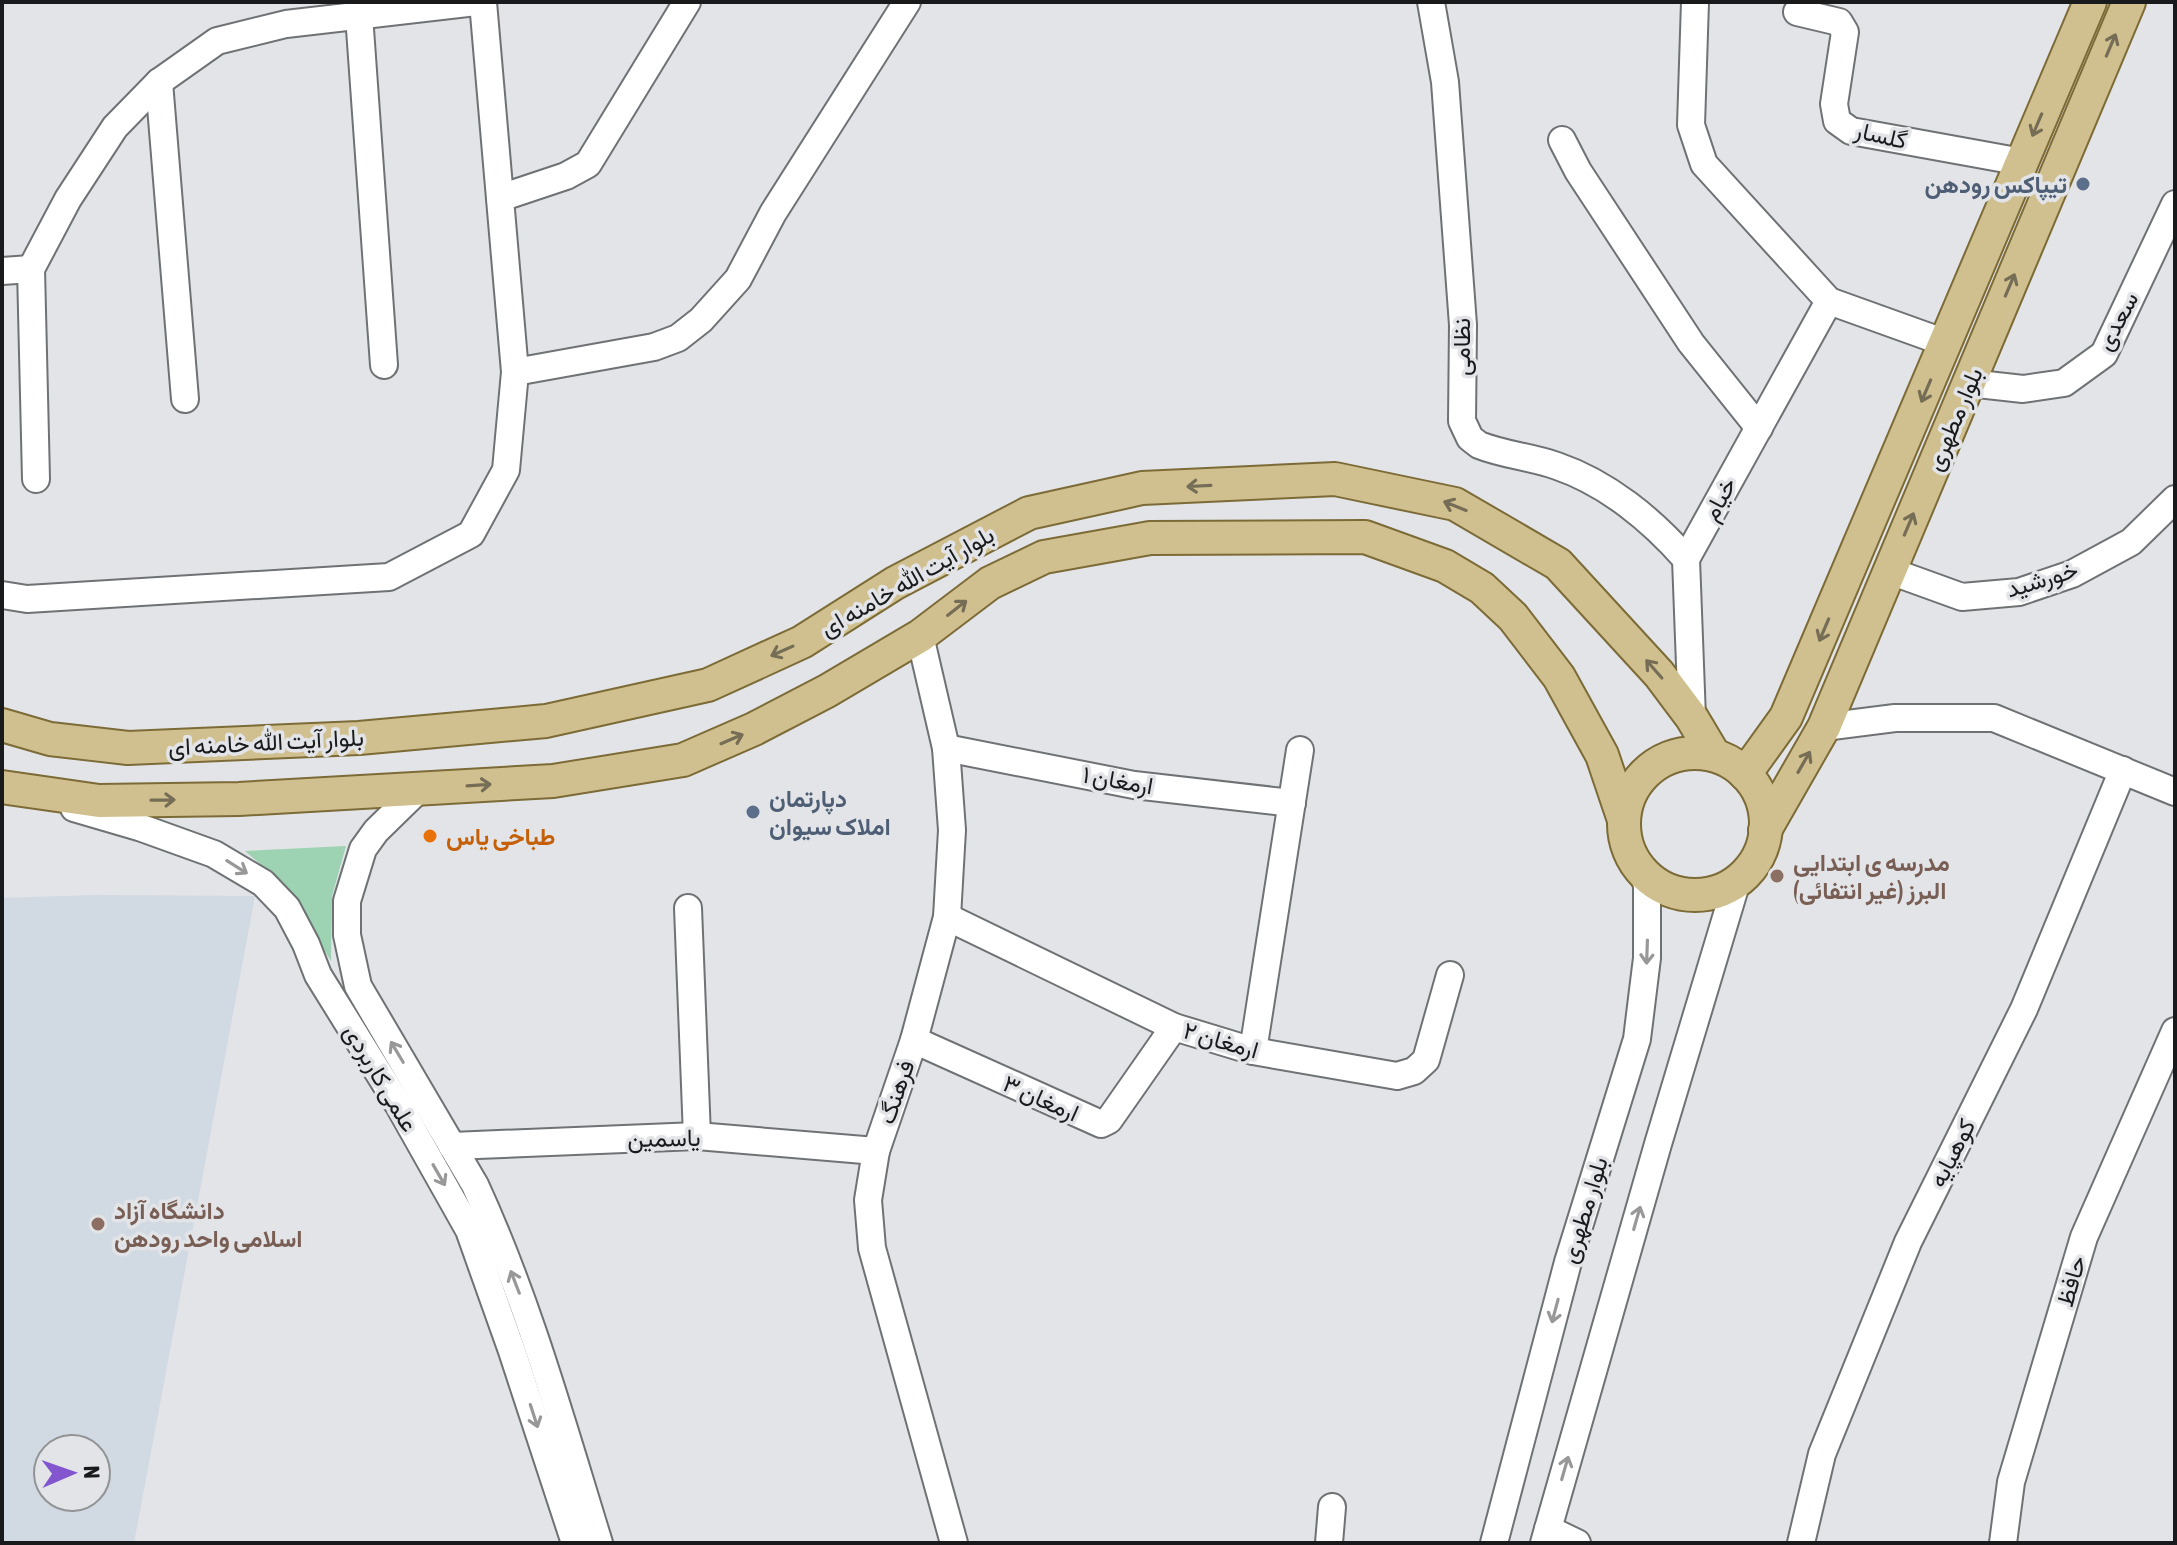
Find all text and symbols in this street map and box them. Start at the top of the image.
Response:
one-way arrow [2104,33,2119,58]
one-way arrow [2029,112,2044,137]
street label: گلسار [1851,116,1910,156]
place label: تیپاکس رودهن [1925,171,2067,201]
marker: تیپاکس رودهن [2074,175,2092,193]
one-way arrow [2004,273,2018,298]
street label: سعدی [2090,287,2144,355]
street label: نظامی [1448,318,1476,376]
street label: بلوار مطهری [1920,363,1990,476]
one-way arrow [1917,378,1932,403]
street label: خیام [1696,473,1744,527]
one-way arrow [1186,478,1213,493]
one-way arrow [1443,498,1468,513]
one-way arrow [1903,512,1918,537]
street label: بلوار آیت الله خامنه ای [815,520,1000,643]
street label: خورشید [2003,555,2082,605]
one-way arrow [946,600,967,617]
one-way arrow [1815,617,1830,642]
one-way arrow [770,645,795,660]
one-way arrow [1645,659,1663,679]
street label: بلوار آیت الله خامنه ای [167,723,365,763]
one-way arrow [720,730,744,745]
one-way arrow [1796,751,1812,774]
street label: ارمغان ۱ [1080,761,1155,801]
one-way arrow [465,777,492,792]
place label: دپارتمان املاک سیوان [769,785,891,842]
one-way arrow [149,792,176,808]
marker: دپارتمان املاک سیوان [744,803,762,821]
place label: طباخی یاس [446,823,555,851]
marker: طباخی یاس [421,827,439,845]
place label: مدرسه ی ابتدایی (غیر انتفائی) البرز [1793,849,1950,906]
one-way arrow [225,860,248,876]
marker: مدرسه ی ابتدایی (غیر انتفائی) البرز [1768,867,1786,885]
one-way arrow [1639,938,1654,965]
street label: ارمغان ۲ [1180,1016,1262,1065]
street label: علمی کاربردی [337,1019,424,1138]
one-way arrow [389,1041,405,1064]
street label: فرهنگ [873,1057,921,1128]
street label: ارمغان ۳ [998,1069,1083,1128]
street label: کوهپایه [1923,1114,1983,1193]
street label: یاسمین [627,1124,701,1153]
street label: بلوار مطهری [1555,1154,1615,1267]
one-way arrow [431,1163,447,1186]
place label: دانشگاه آزاد اسلامی واحد رودهن [114,1197,303,1254]
one-way arrow [1630,1206,1645,1231]
marker: دانشگاه آزاد اسلامی واحد رودهن [89,1215,107,1233]
street label: حافظ [2051,1252,2091,1310]
one-way arrow [506,1270,521,1295]
one-way arrow [1546,1297,1561,1323]
one-way arrow [527,1403,542,1428]
north arrow [32,1433,112,1513]
one-way arrow [1559,1456,1573,1481]
text: N [79,1465,105,1479]

